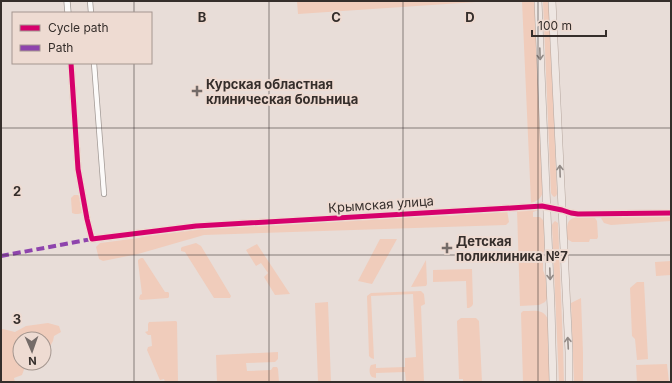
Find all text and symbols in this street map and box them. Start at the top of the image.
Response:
text: B [198,9,207,25]
text: C [331,9,341,25]
text: D [465,9,475,25]
legend [12,12,152,64]
scale bar [532,12,606,38]
text: 100 m [538,18,572,33]
text: Cycle path [48,20,109,35]
text: Path [48,40,73,55]
one-way arrow [537,47,544,60]
place label: Курская областная клиническая больница [206,76,358,107]
marker: Курская областная клиническая больница [191,85,203,97]
one-way arrow [556,165,564,178]
text: 2 [13,183,21,199]
street label: Крымская улица [328,192,434,216]
place label: Детская поликлиника №7 [456,233,568,264]
marker: Детская поликлиника №7 [441,242,453,254]
one-way arrow [546,267,554,280]
text: 3 [13,311,21,327]
north arrow [12,331,52,371]
one-way arrow [564,337,572,350]
text: N [28,354,37,368]

